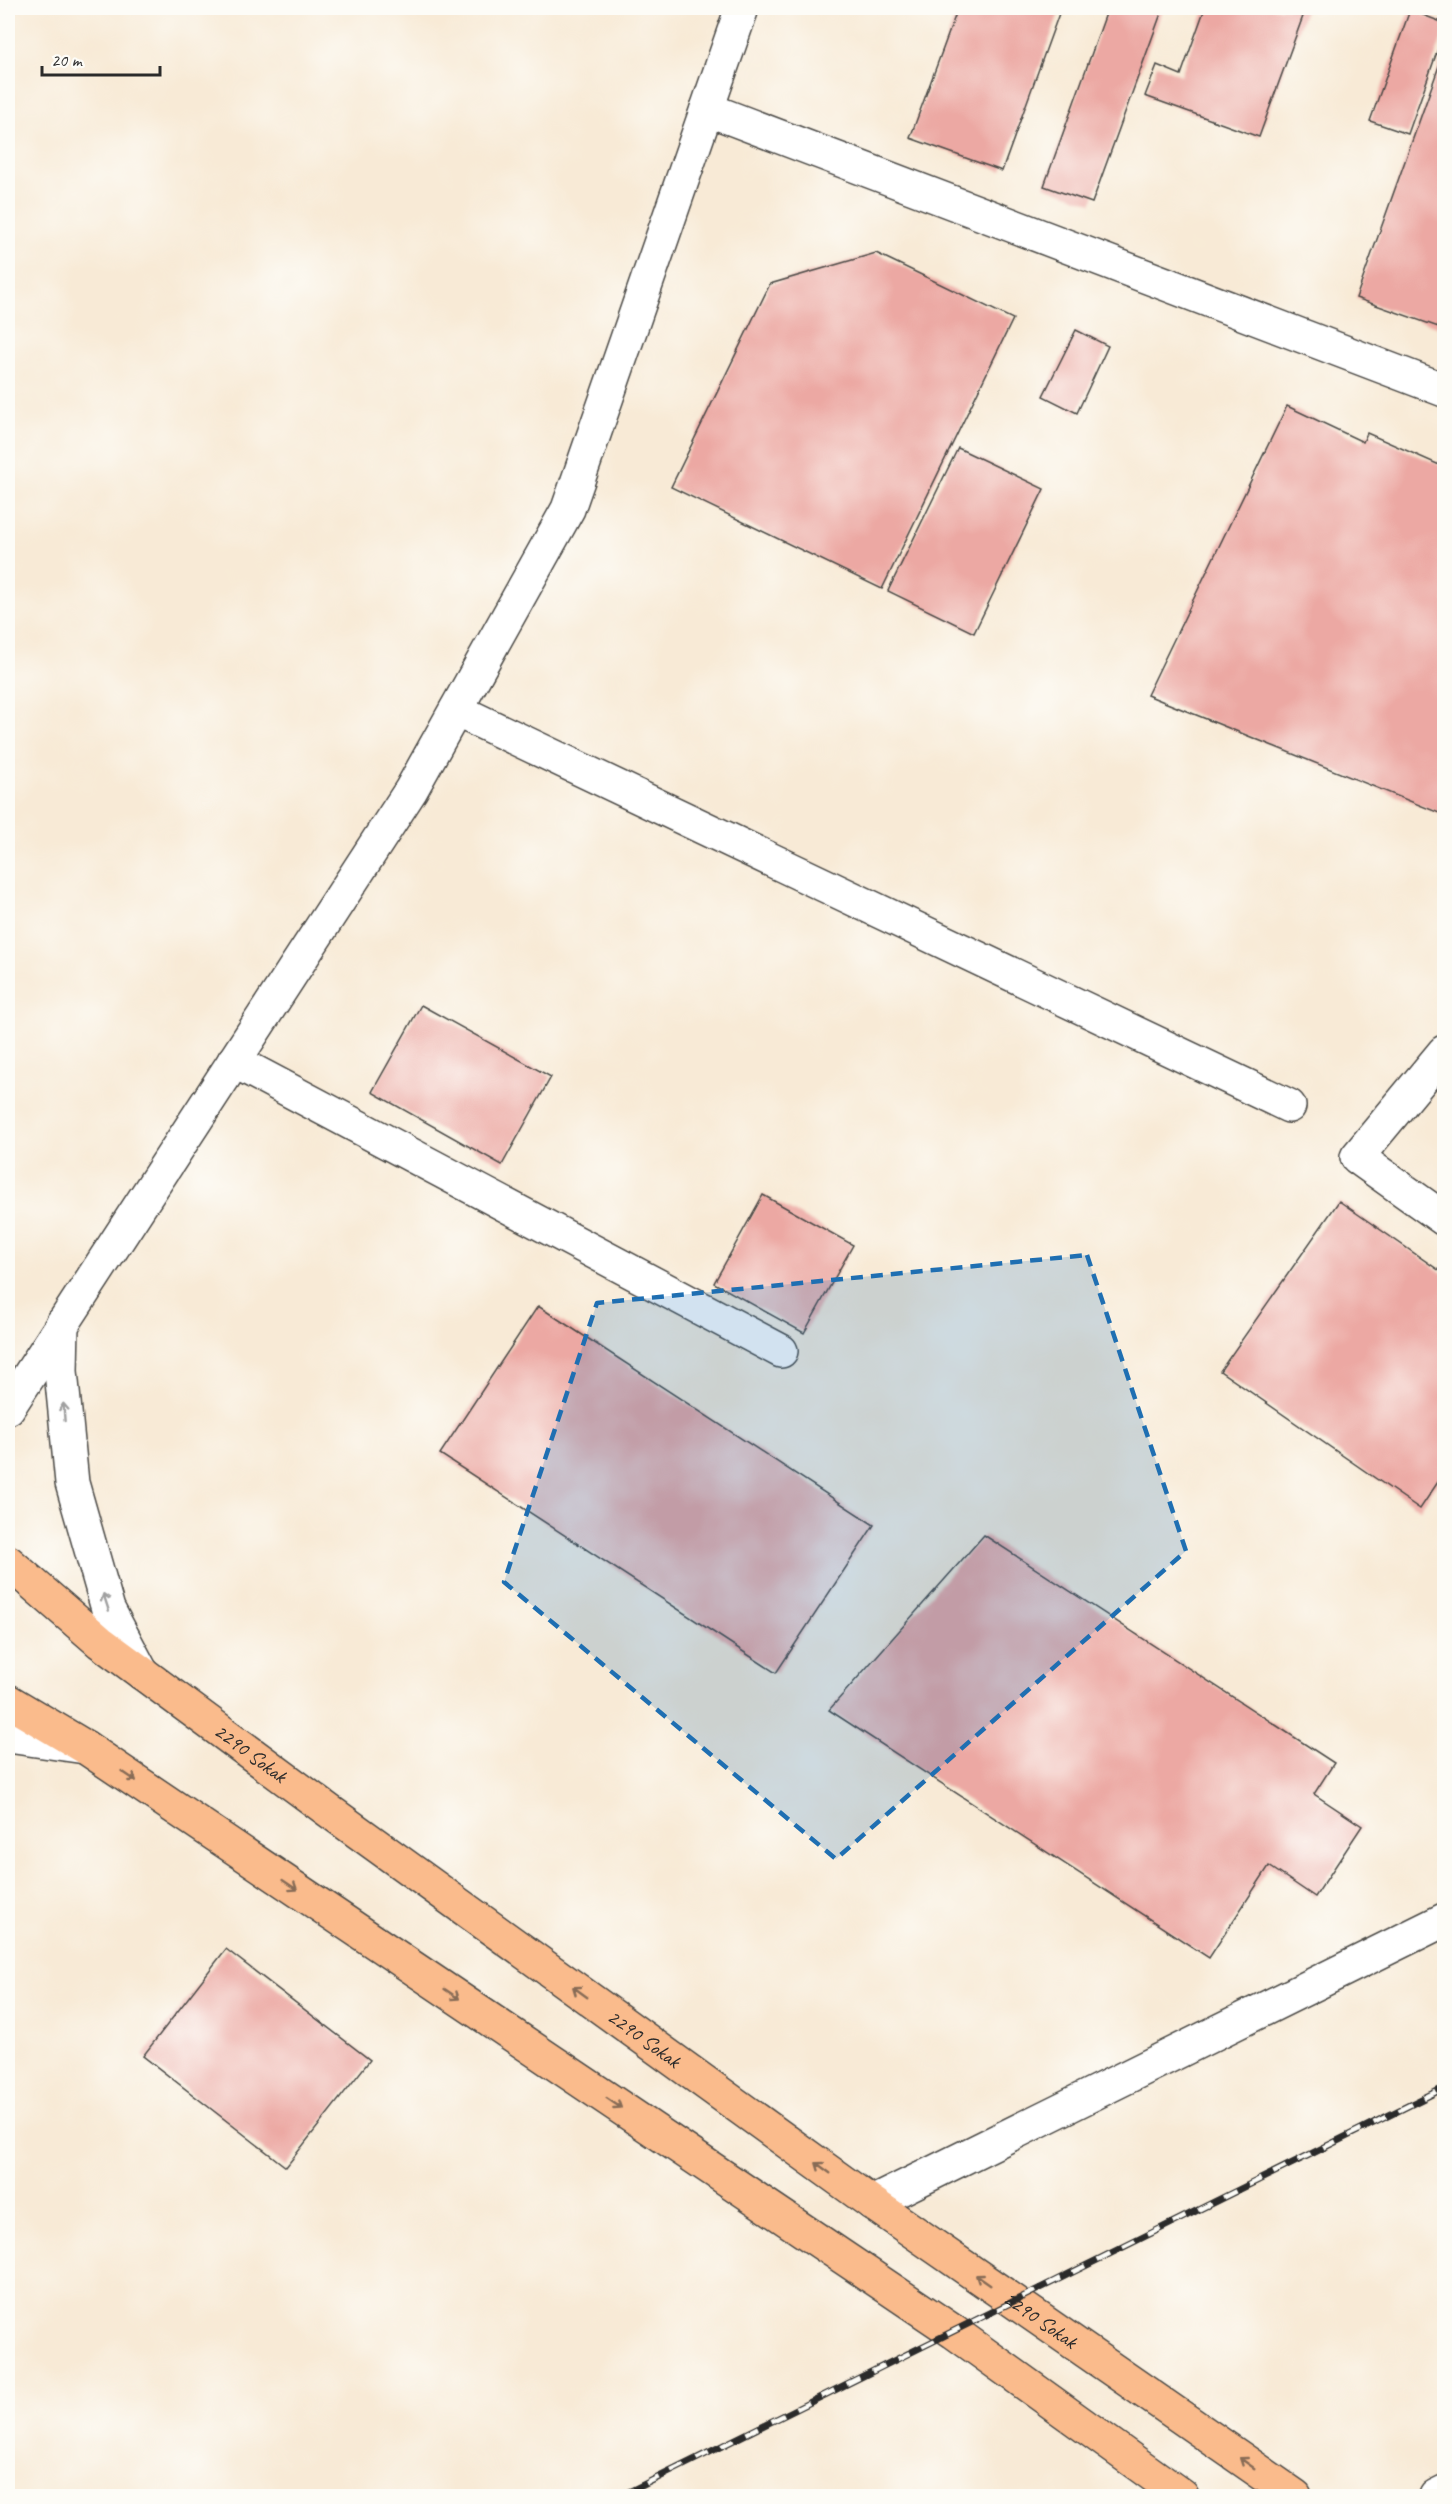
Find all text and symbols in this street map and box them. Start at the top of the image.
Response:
scale bar [42,39,160,77]
text: 20 m [51,49,84,71]
one-way arrow [58,1403,69,1423]
one-way arrow [100,1593,111,1612]
street label: 2290 Sokak [209,1718,293,1789]
one-way arrow [120,1770,136,1782]
one-way arrow [282,1879,298,1891]
one-way arrow [573,1986,589,1998]
one-way arrow [443,1988,460,2000]
street label: 2290 Sokak [602,2003,687,2074]
one-way arrow [605,2097,621,2109]
one-way arrow [816,2162,832,2174]
one-way arrow [975,2274,992,2286]
street label: 2290 Sokak [998,2285,1083,2355]
one-way arrow [1239,2457,1255,2469]

